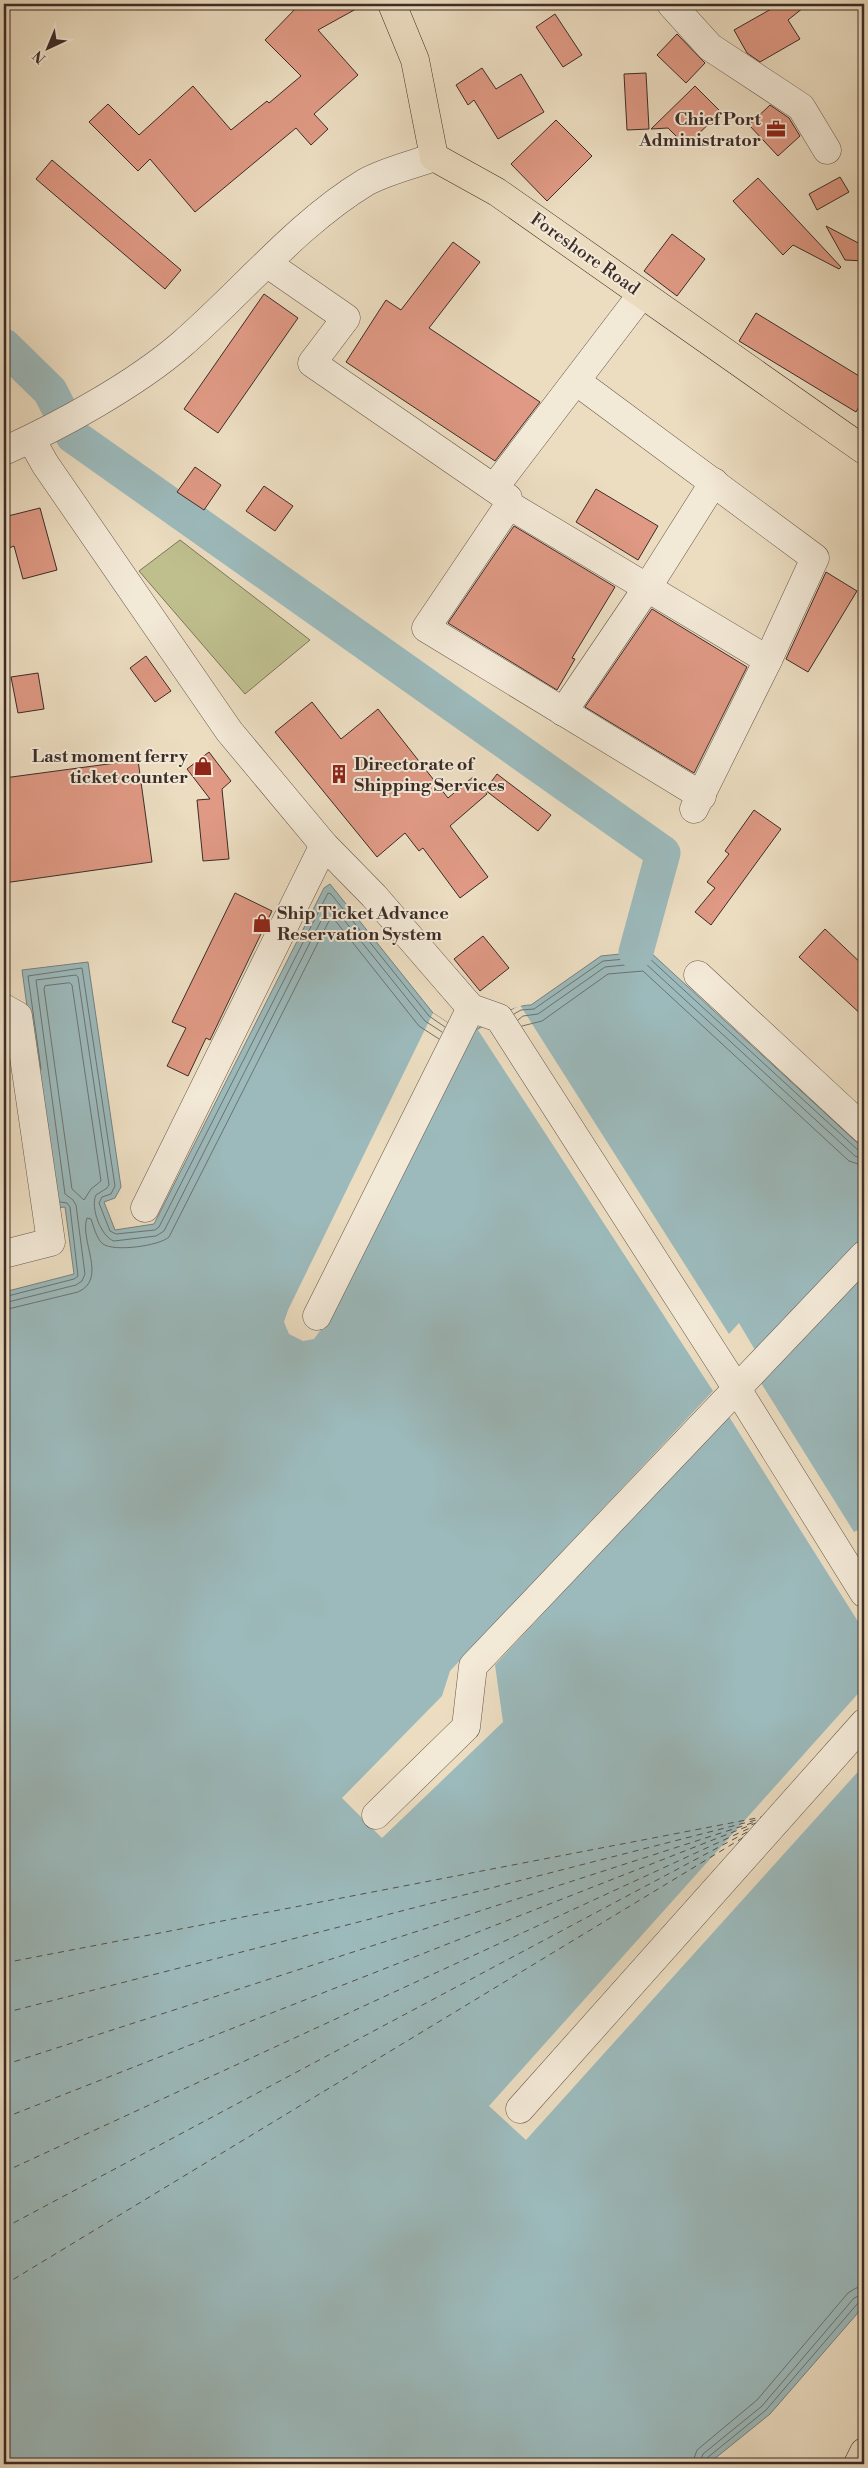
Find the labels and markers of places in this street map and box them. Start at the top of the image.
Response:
place label: Chief Port Administrator [638,108,762,152]
office icon: Chief Port Administrator [765,118,787,140]
place label: Last moment ferry ticket counter [32,745,189,789]
place label: Directorate of Shipping Services [354,753,505,797]
shop icon: Last moment ferry ticket counter [192,755,214,777]
building icon: Directorate of Shipping Services [328,763,350,785]
place label: Ship Ticket Advance Reservation System [277,902,449,946]
shop icon: Ship Ticket Advance Reservation System [251,912,273,934]

